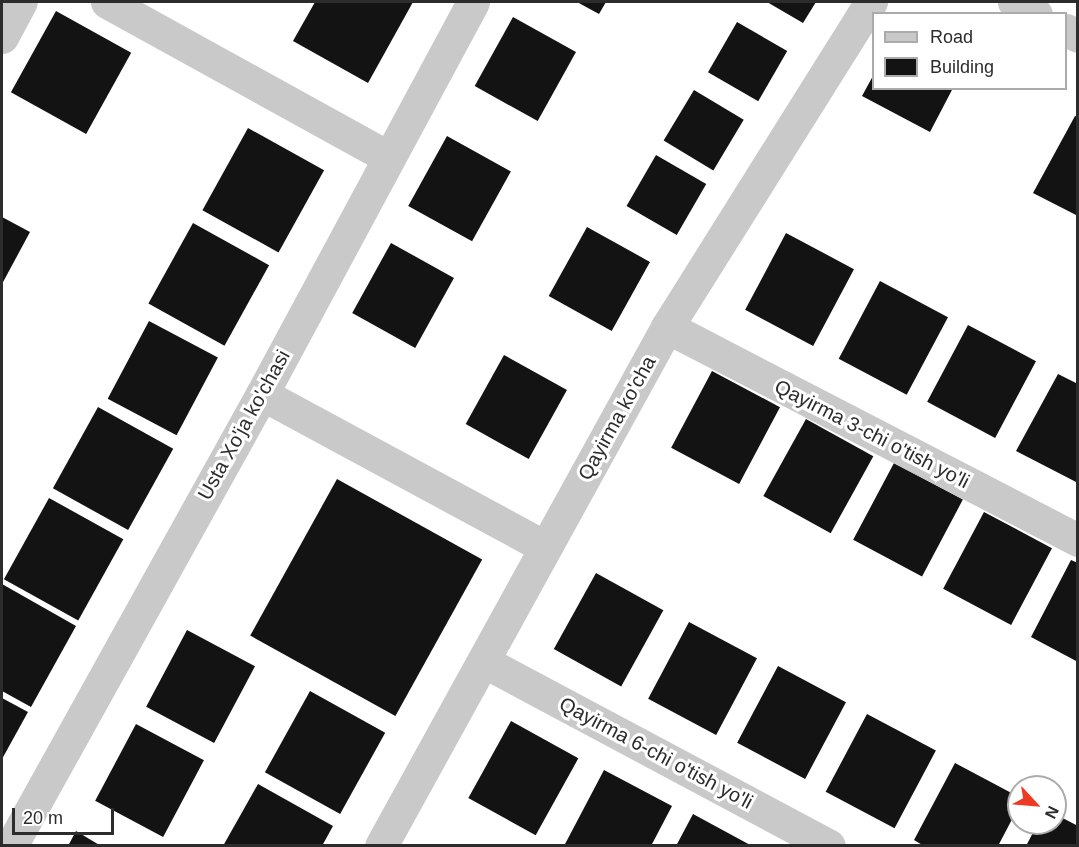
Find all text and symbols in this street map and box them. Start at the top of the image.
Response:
legend [872,12,1067,90]
text: Road [930,27,973,47]
text: Building [930,57,994,77]
street label: Usta Xo'ja ko'chasi [193,346,295,504]
street label: Qayirma ko'cha [573,352,661,484]
street label: Qayirma 3-chi o'tish yo'li [771,374,973,494]
street label: Qayirma 6-chi o'tish yo'li [555,692,757,814]
north arrow [1007,775,1067,835]
scale bar [15,796,117,834]
text: N [1042,803,1062,821]
text: 20 m [23,808,63,828]

